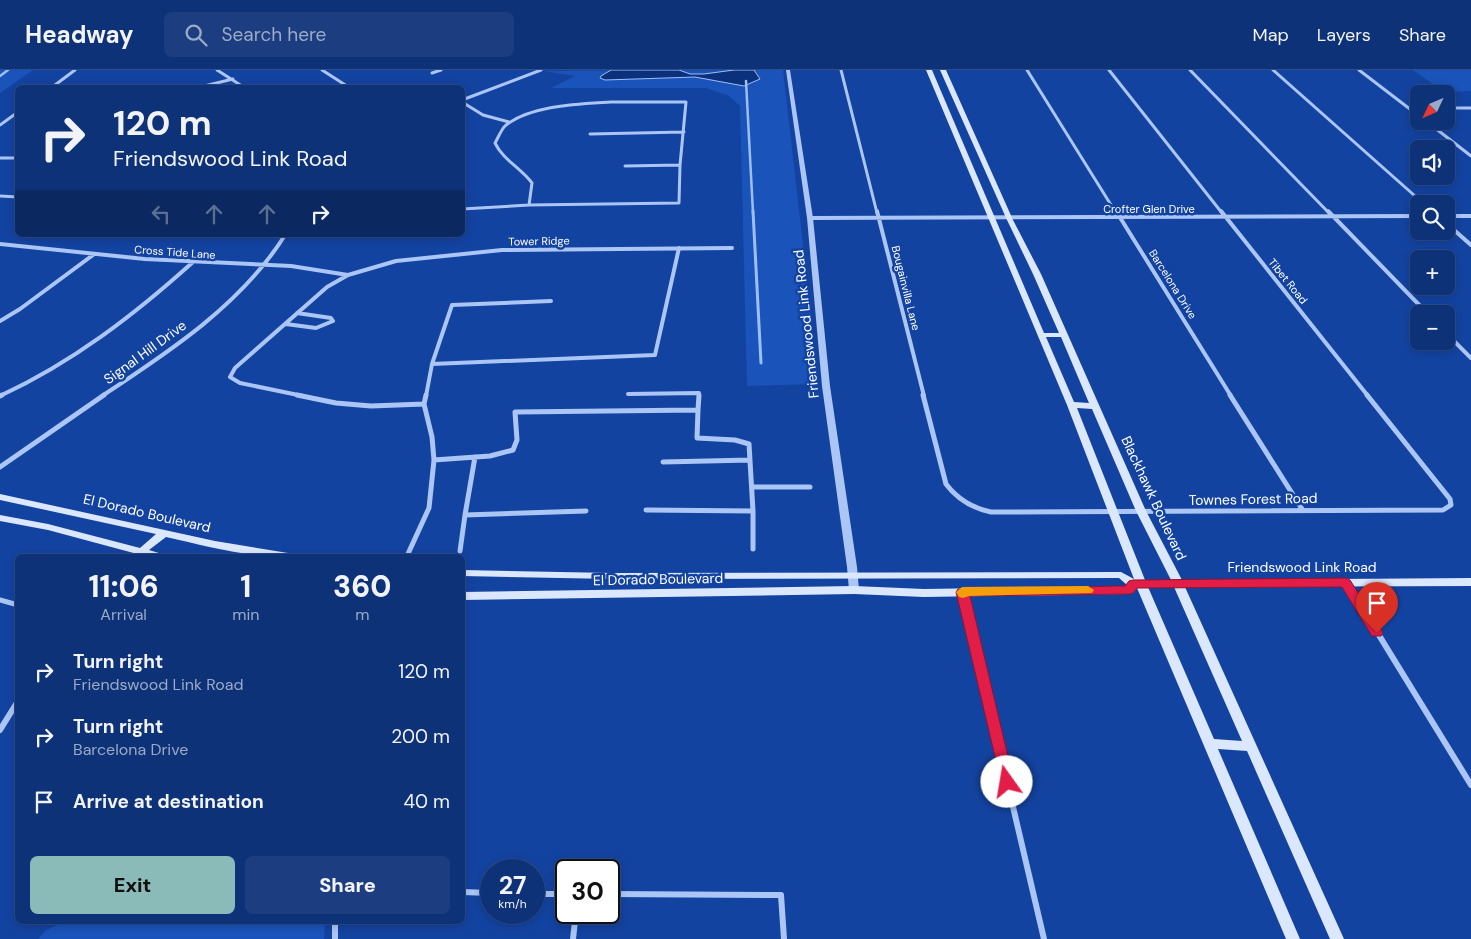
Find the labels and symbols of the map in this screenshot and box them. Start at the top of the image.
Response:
north arrow [1410,85,1455,130]
street label: Crofter Glen Drive [1103,202,1195,216]
street label: Tower Ridge [508,233,570,249]
street label: Cross Tide Lane [134,242,216,262]
street label: Bougainvilla Lane [889,244,923,332]
street label: Barcelona Drive [1146,247,1200,321]
street label: Friendswood Link Road [789,249,823,399]
street label: Tibet Road [1265,255,1311,307]
street label: Signal Hill Drive [100,316,190,388]
street label: Blackhawk Boulevard [1117,433,1191,563]
street label: Townes Forest Road [1188,489,1318,509]
street label: El Dorado Boulevard [82,490,212,536]
street label: Friendswood Link Road [1227,558,1377,576]
street label: El Dorado Boulevard [593,569,723,589]
pin [1356,582,1398,633]
position arrow [980,755,1032,807]
speed limit sign: 30 [555,859,620,924]

